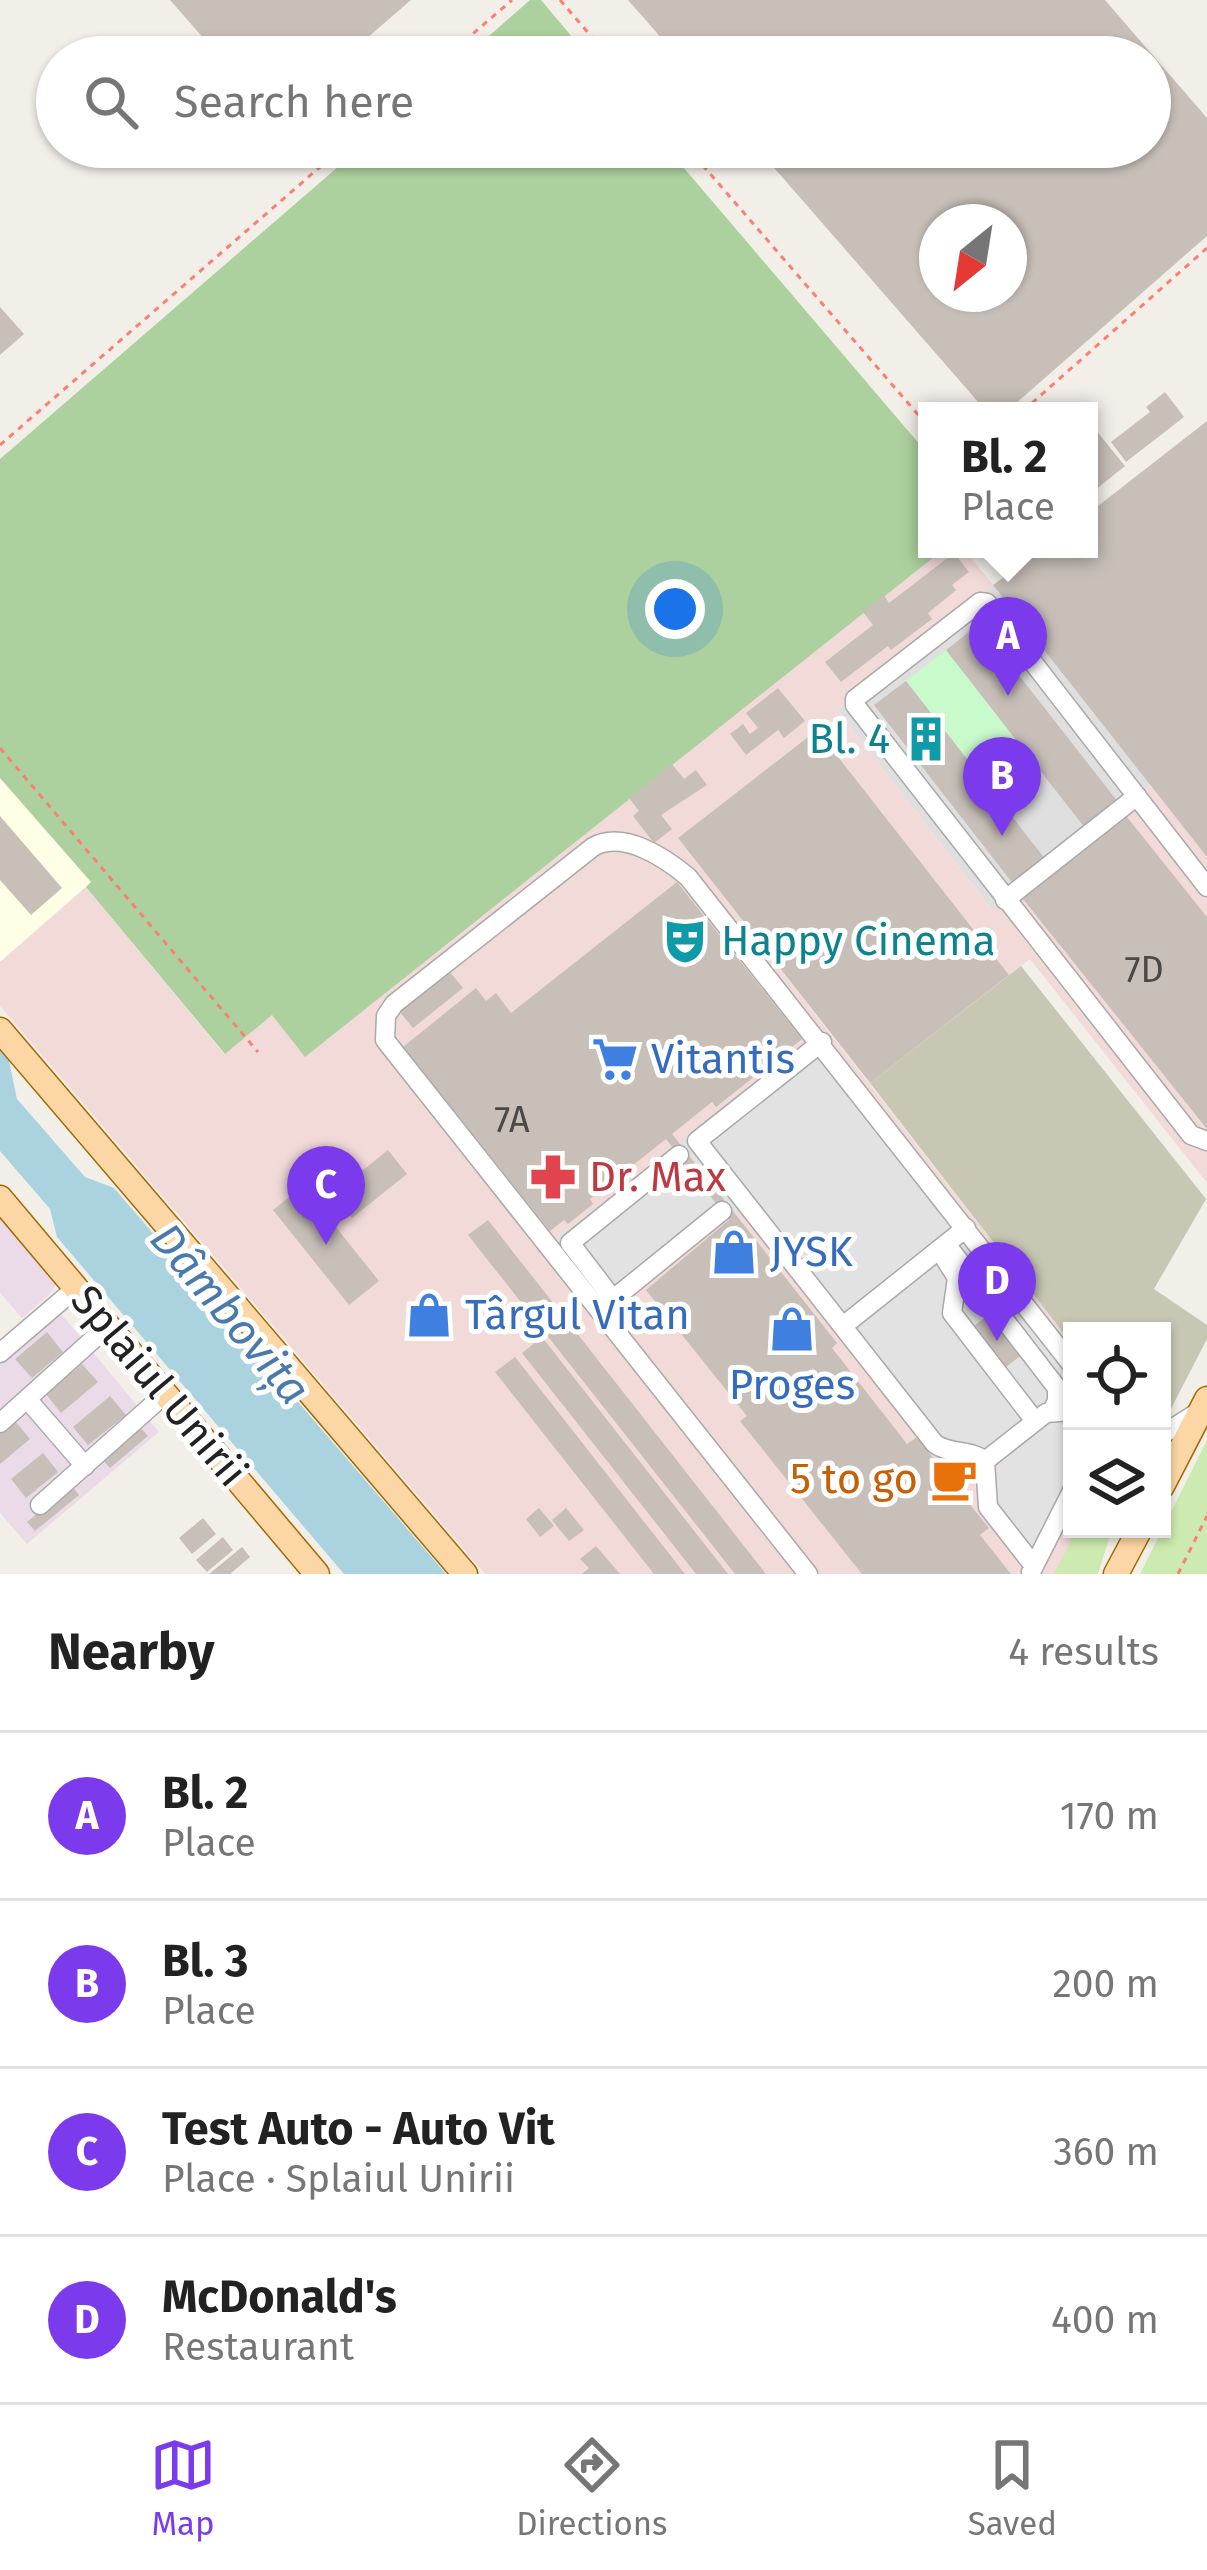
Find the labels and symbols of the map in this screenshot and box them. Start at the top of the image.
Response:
north arrow [919,204,1027,312]
your location [645,579,705,639]
pin: A [969,597,1047,696]
place label: Bl. 4 [808,714,890,764]
building icon: Bl. 4 [901,714,951,764]
pin: B [963,737,1041,836]
theatre icon: Happy Cinema [660,916,710,966]
place label: Happy Cinema [721,916,996,966]
house number: 7D [1124,948,1164,992]
supermarket icon: Vitantis [590,1034,640,1084]
place label: Vitantis [651,1034,795,1084]
house number: 7A [494,1098,530,1142]
pin: C [287,1146,365,1245]
pharmacy icon: Dr. Max [528,1152,578,1202]
place label: Dr. Max [589,1152,727,1202]
water label: Dâmbovița [138,1213,321,1416]
shop icon: JYSK [709,1227,759,1277]
place label: JYSK [770,1227,853,1277]
pin: D [958,1242,1036,1341]
street label: Splaiul Unirii [61,1275,257,1497]
shop icon: Târgul Vitan [404,1290,454,1340]
place label: Târgul Vitan [465,1290,690,1340]
shop icon: Proges [767,1304,817,1354]
place label: Proges [729,1360,855,1410]
place label: 5 to go [790,1454,918,1504]
cafe icon: 5 to go [929,1454,979,1504]

